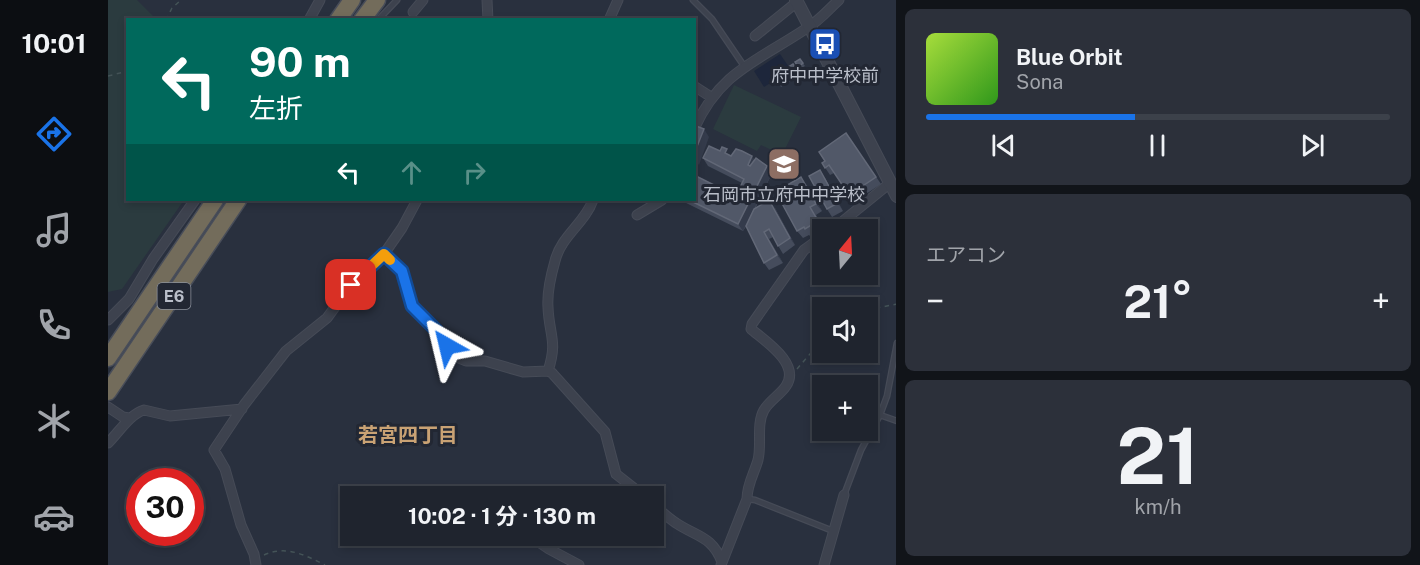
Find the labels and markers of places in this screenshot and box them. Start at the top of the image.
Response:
bus stop icon: 府中中学校前 [807,26,843,62]
place label: 府中中学校前 [771,65,879,86]
school or university icon: 石岡市立府中中学校 [766,146,802,182]
place label: 石岡市立府中中学校 [703,184,865,205]
pin [325,259,376,310]

